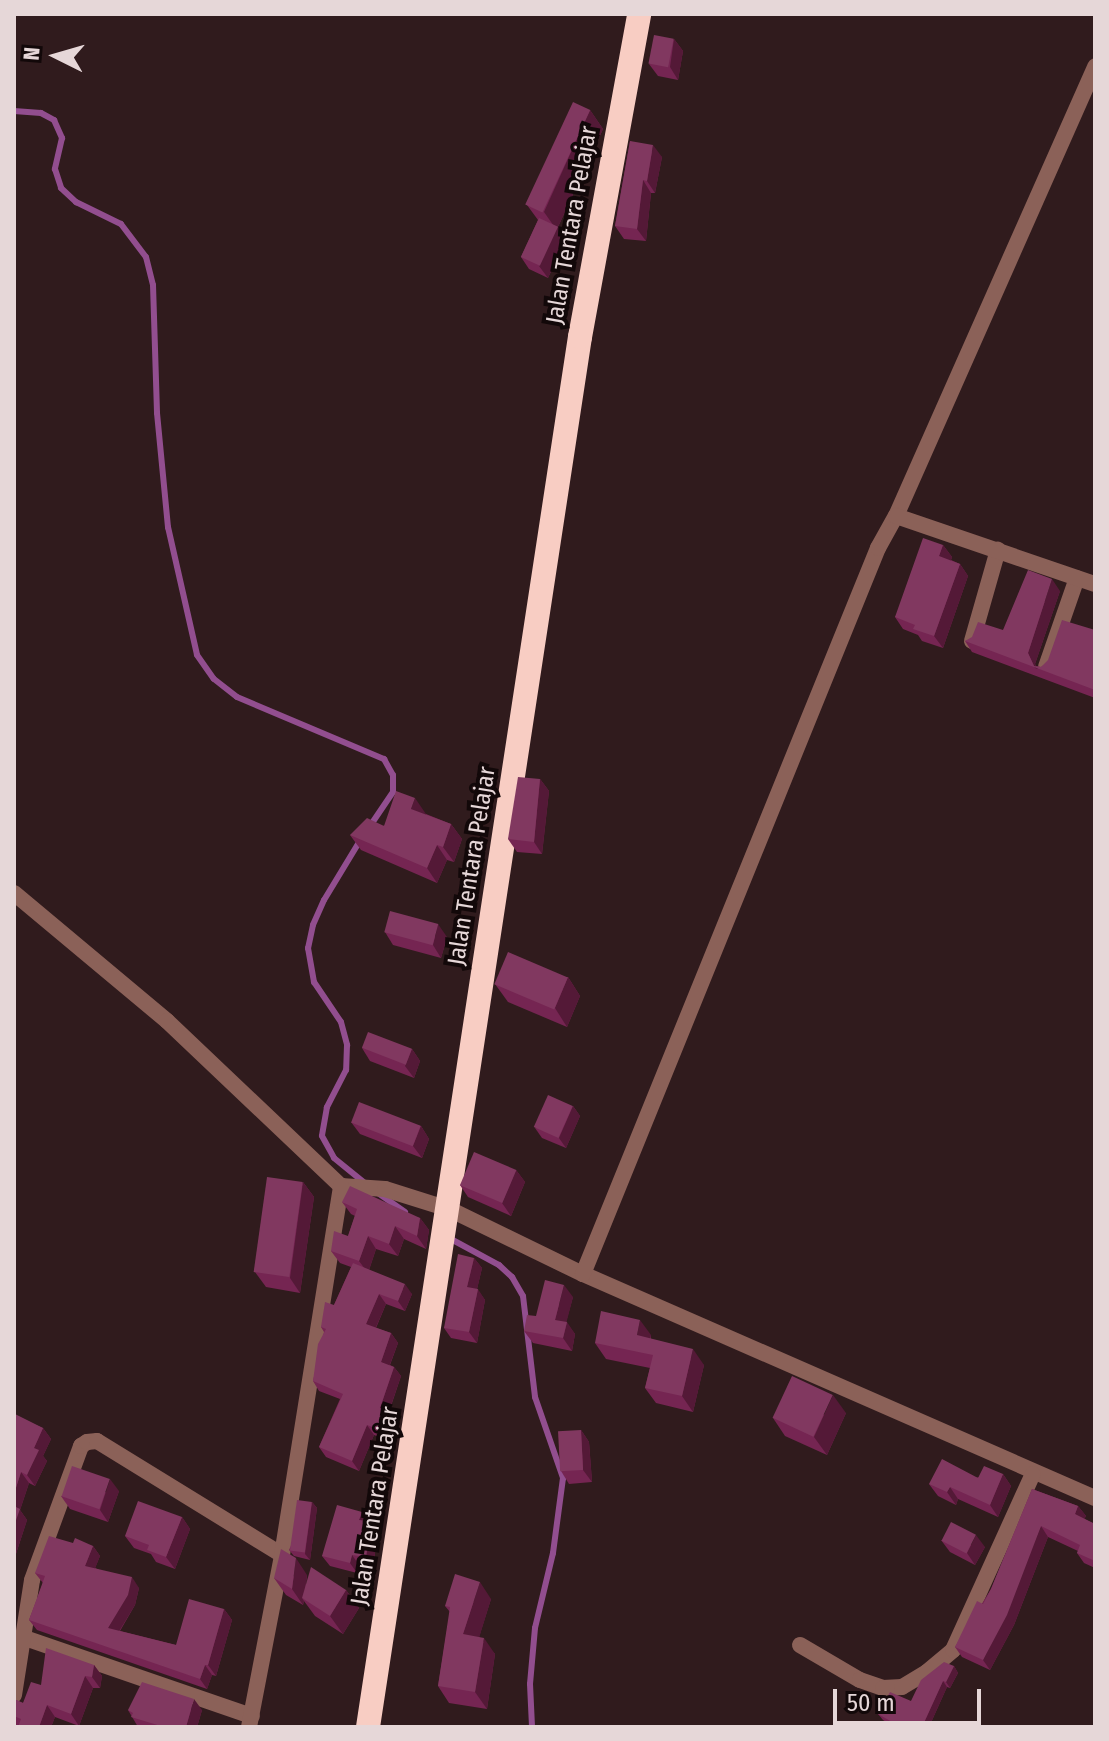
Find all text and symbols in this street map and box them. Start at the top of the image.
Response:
north arrow [16,16,96,96]
text: N [18,46,46,62]
street label: Jalan Tentara Pelajar [540,124,604,326]
street label: Jalan Tentara Pelajar [442,765,502,967]
street label: Jalan Tentara Pelajar [345,1405,405,1607]
scale bar [837,1673,985,1723]
text: 50 m [847,1689,895,1717]

